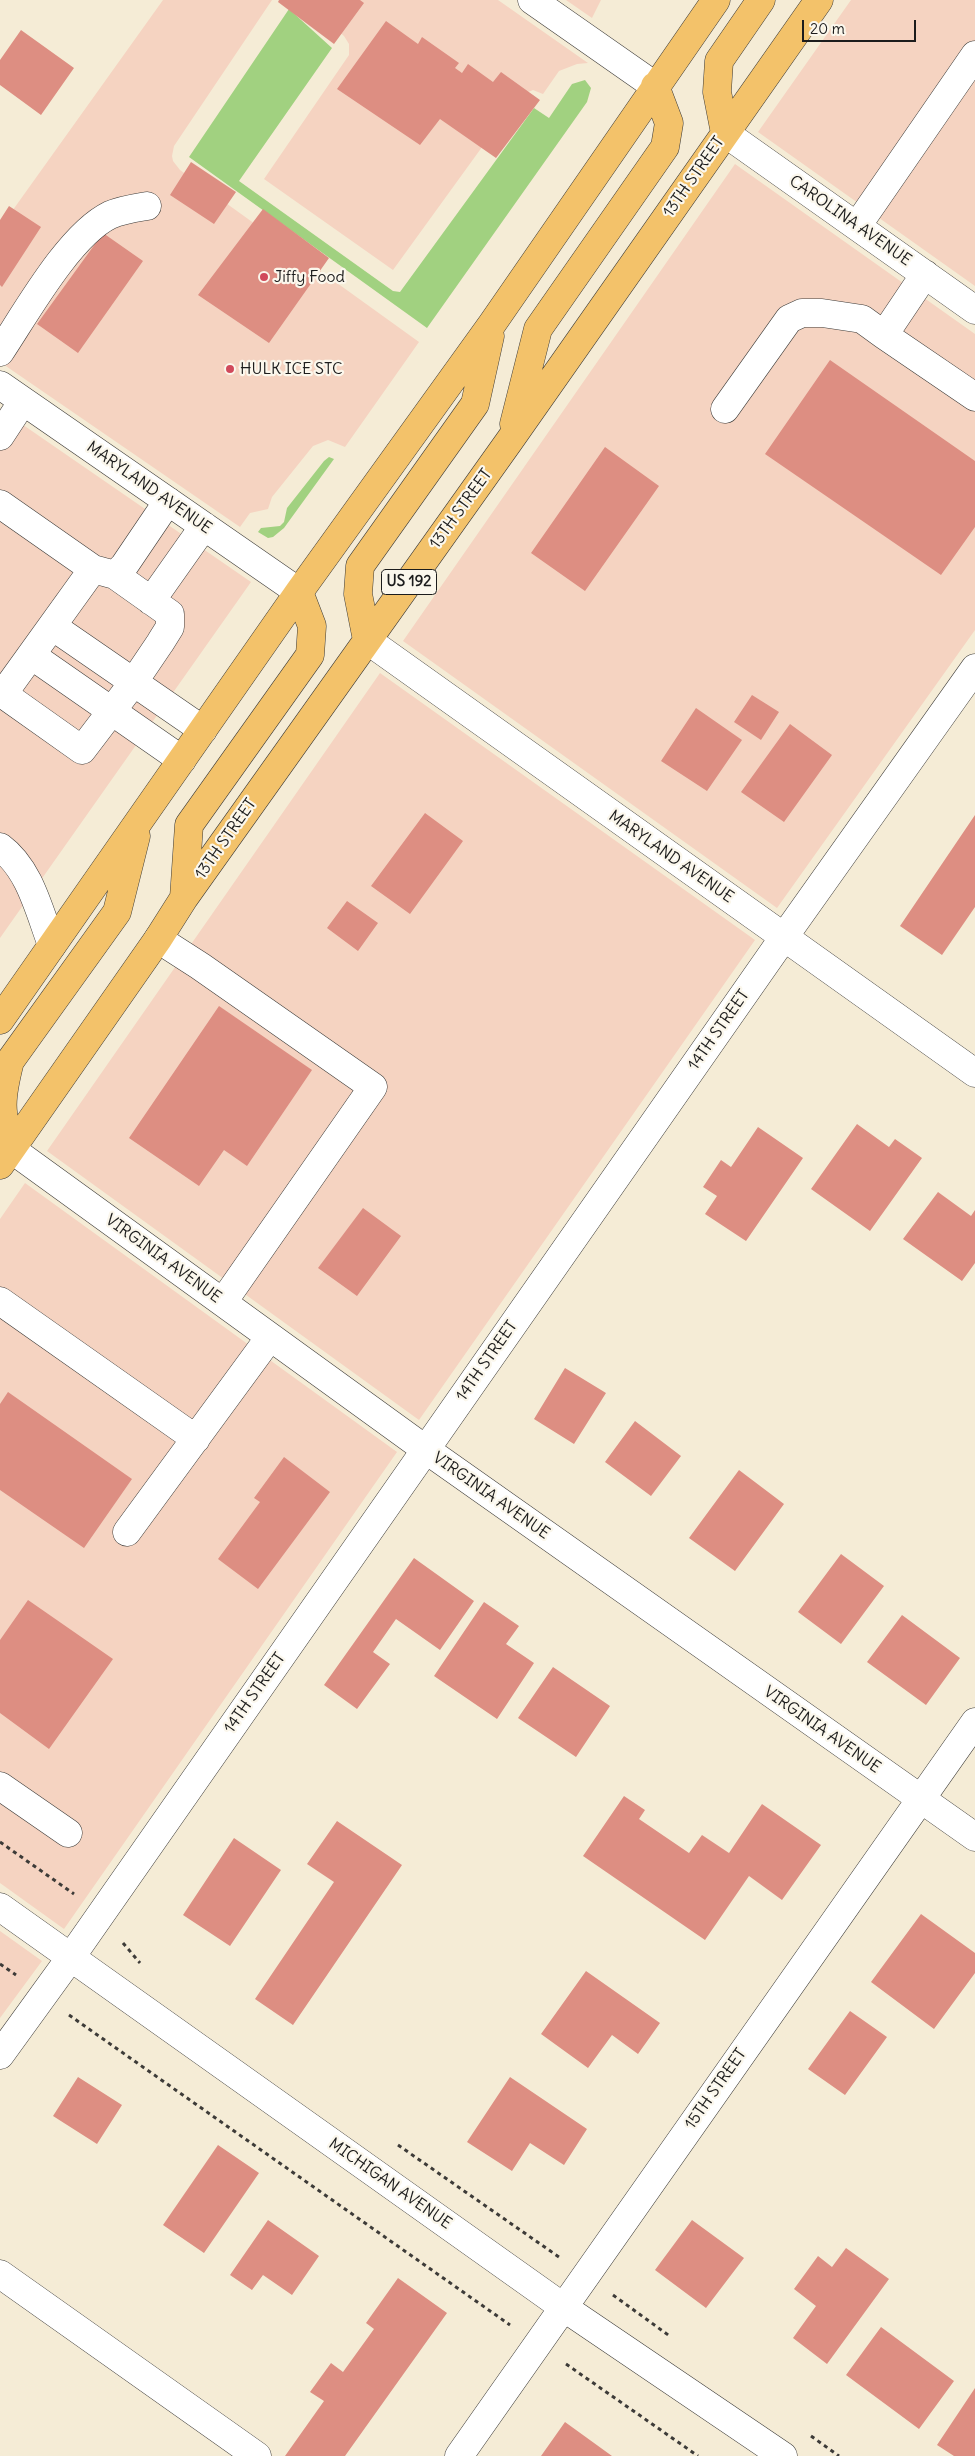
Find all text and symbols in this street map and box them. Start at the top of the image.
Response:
scale bar [805,10,919,42]
text: 20 m [810,19,845,38]
street label: 13TH STREET [659,133,729,221]
street label: CAROLINA AVENUE [785,172,915,270]
place label: Jiffy Food [274,267,345,287]
marker: Jiffy Food [258,271,270,283]
place label: HULK ICE STC [240,359,342,379]
marker: HULK ICE STC [224,363,236,375]
street label: MARYLAND AVENUE [83,438,215,538]
street label: 13TH STREET [426,465,496,553]
road number: US 192 [382,570,436,594]
street label: 13TH STREET [191,795,261,883]
street label: MARYLAND AVENUE [605,807,737,907]
street label: 14TH STREET [684,986,754,1074]
street label: VIRGINIA AVENUE [101,1211,225,1307]
street label: 14TH STREET [452,1317,522,1405]
street label: VIRGINIA AVENUE [429,1448,553,1544]
street label: 14TH STREET [220,1649,290,1737]
street label: VIRGINIA AVENUE [760,1682,884,1778]
street label: 15TH STREET [681,2045,751,2133]
street label: MICHIGAN AVENUE [325,2134,455,2234]

